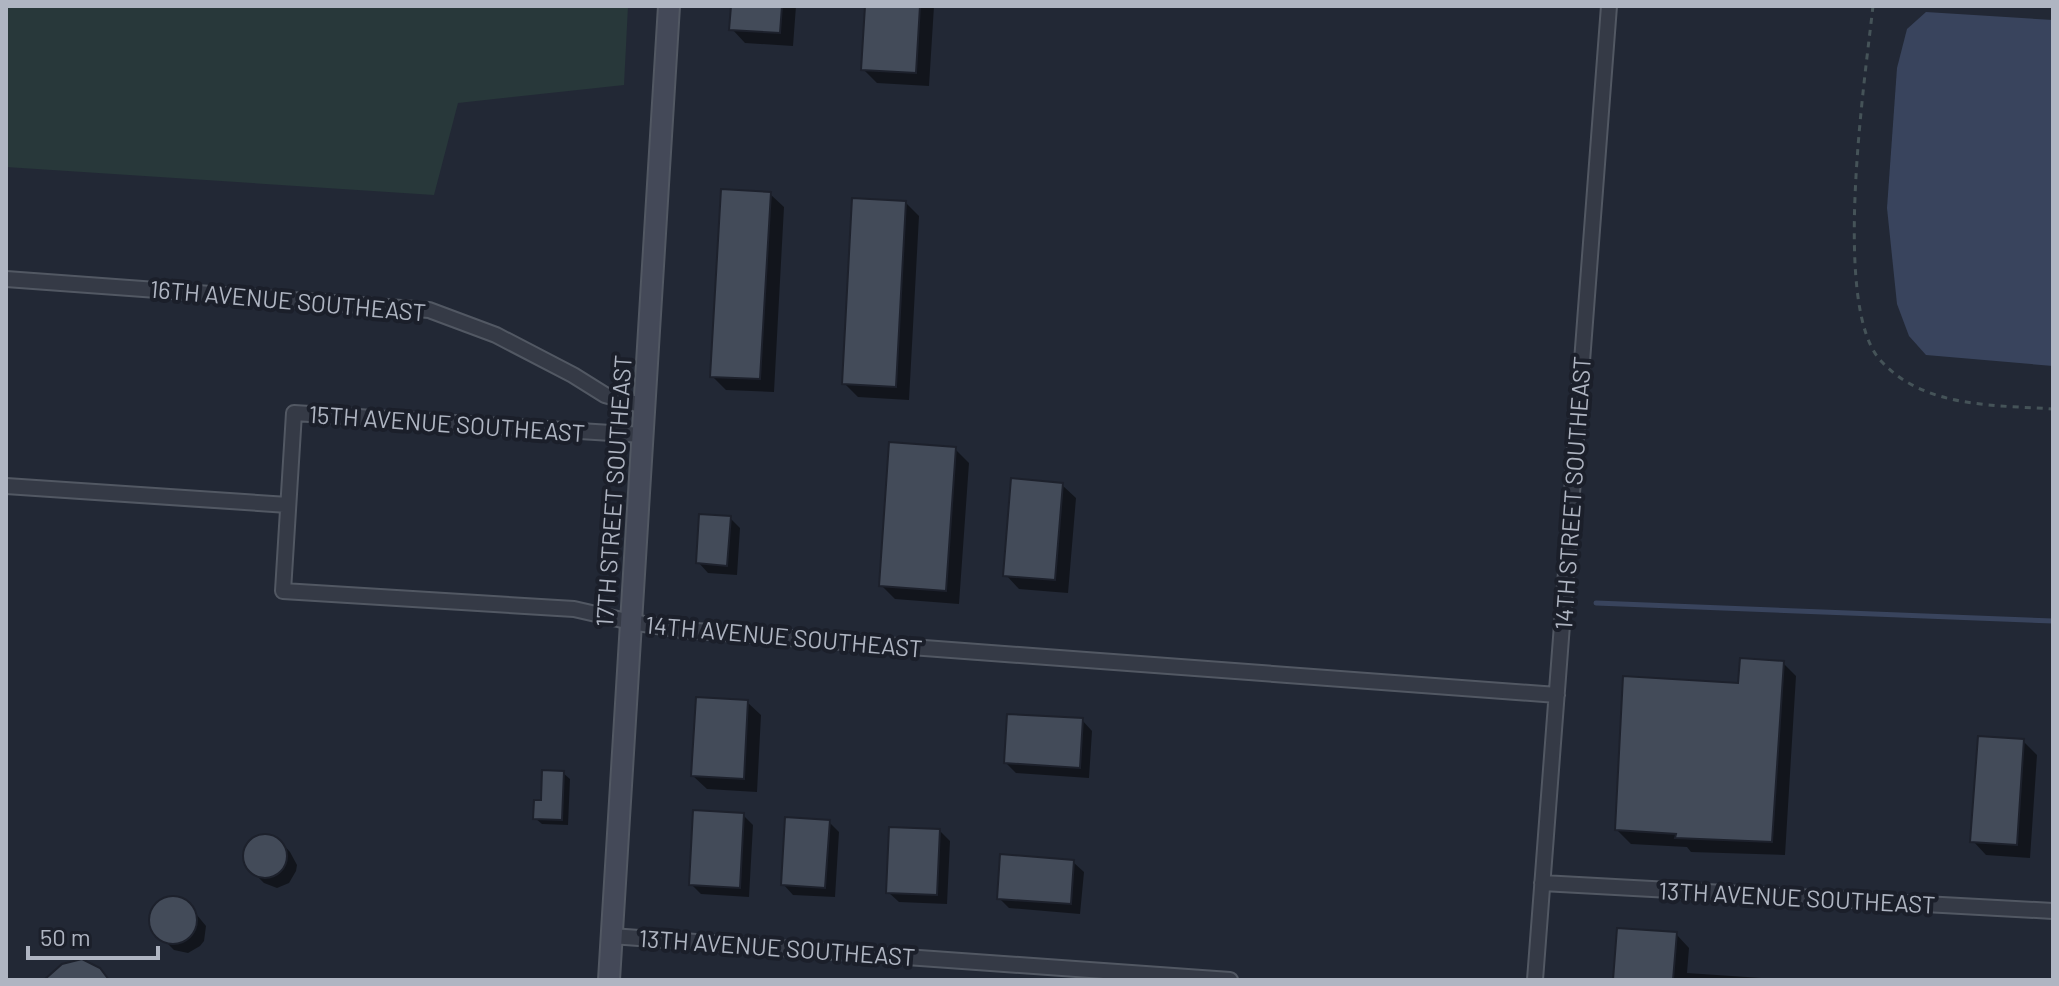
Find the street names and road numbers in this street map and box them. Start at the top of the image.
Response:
street label: 16TH AVENUE SOUTHEAST [149,273,427,327]
street label: 17TH STREET SOUTHEAST [589,354,637,628]
street label: 14TH STREET SOUTHEAST [1548,355,1596,631]
street label: 15TH AVENUE SOUTHEAST [308,399,586,447]
street label: 14TH AVENUE SOUTHEAST [644,609,924,663]
street label: 13TH AVENUE SOUTHEAST [1658,875,1936,919]
street label: 13TH AVENUE SOUTHEAST [638,923,916,971]

